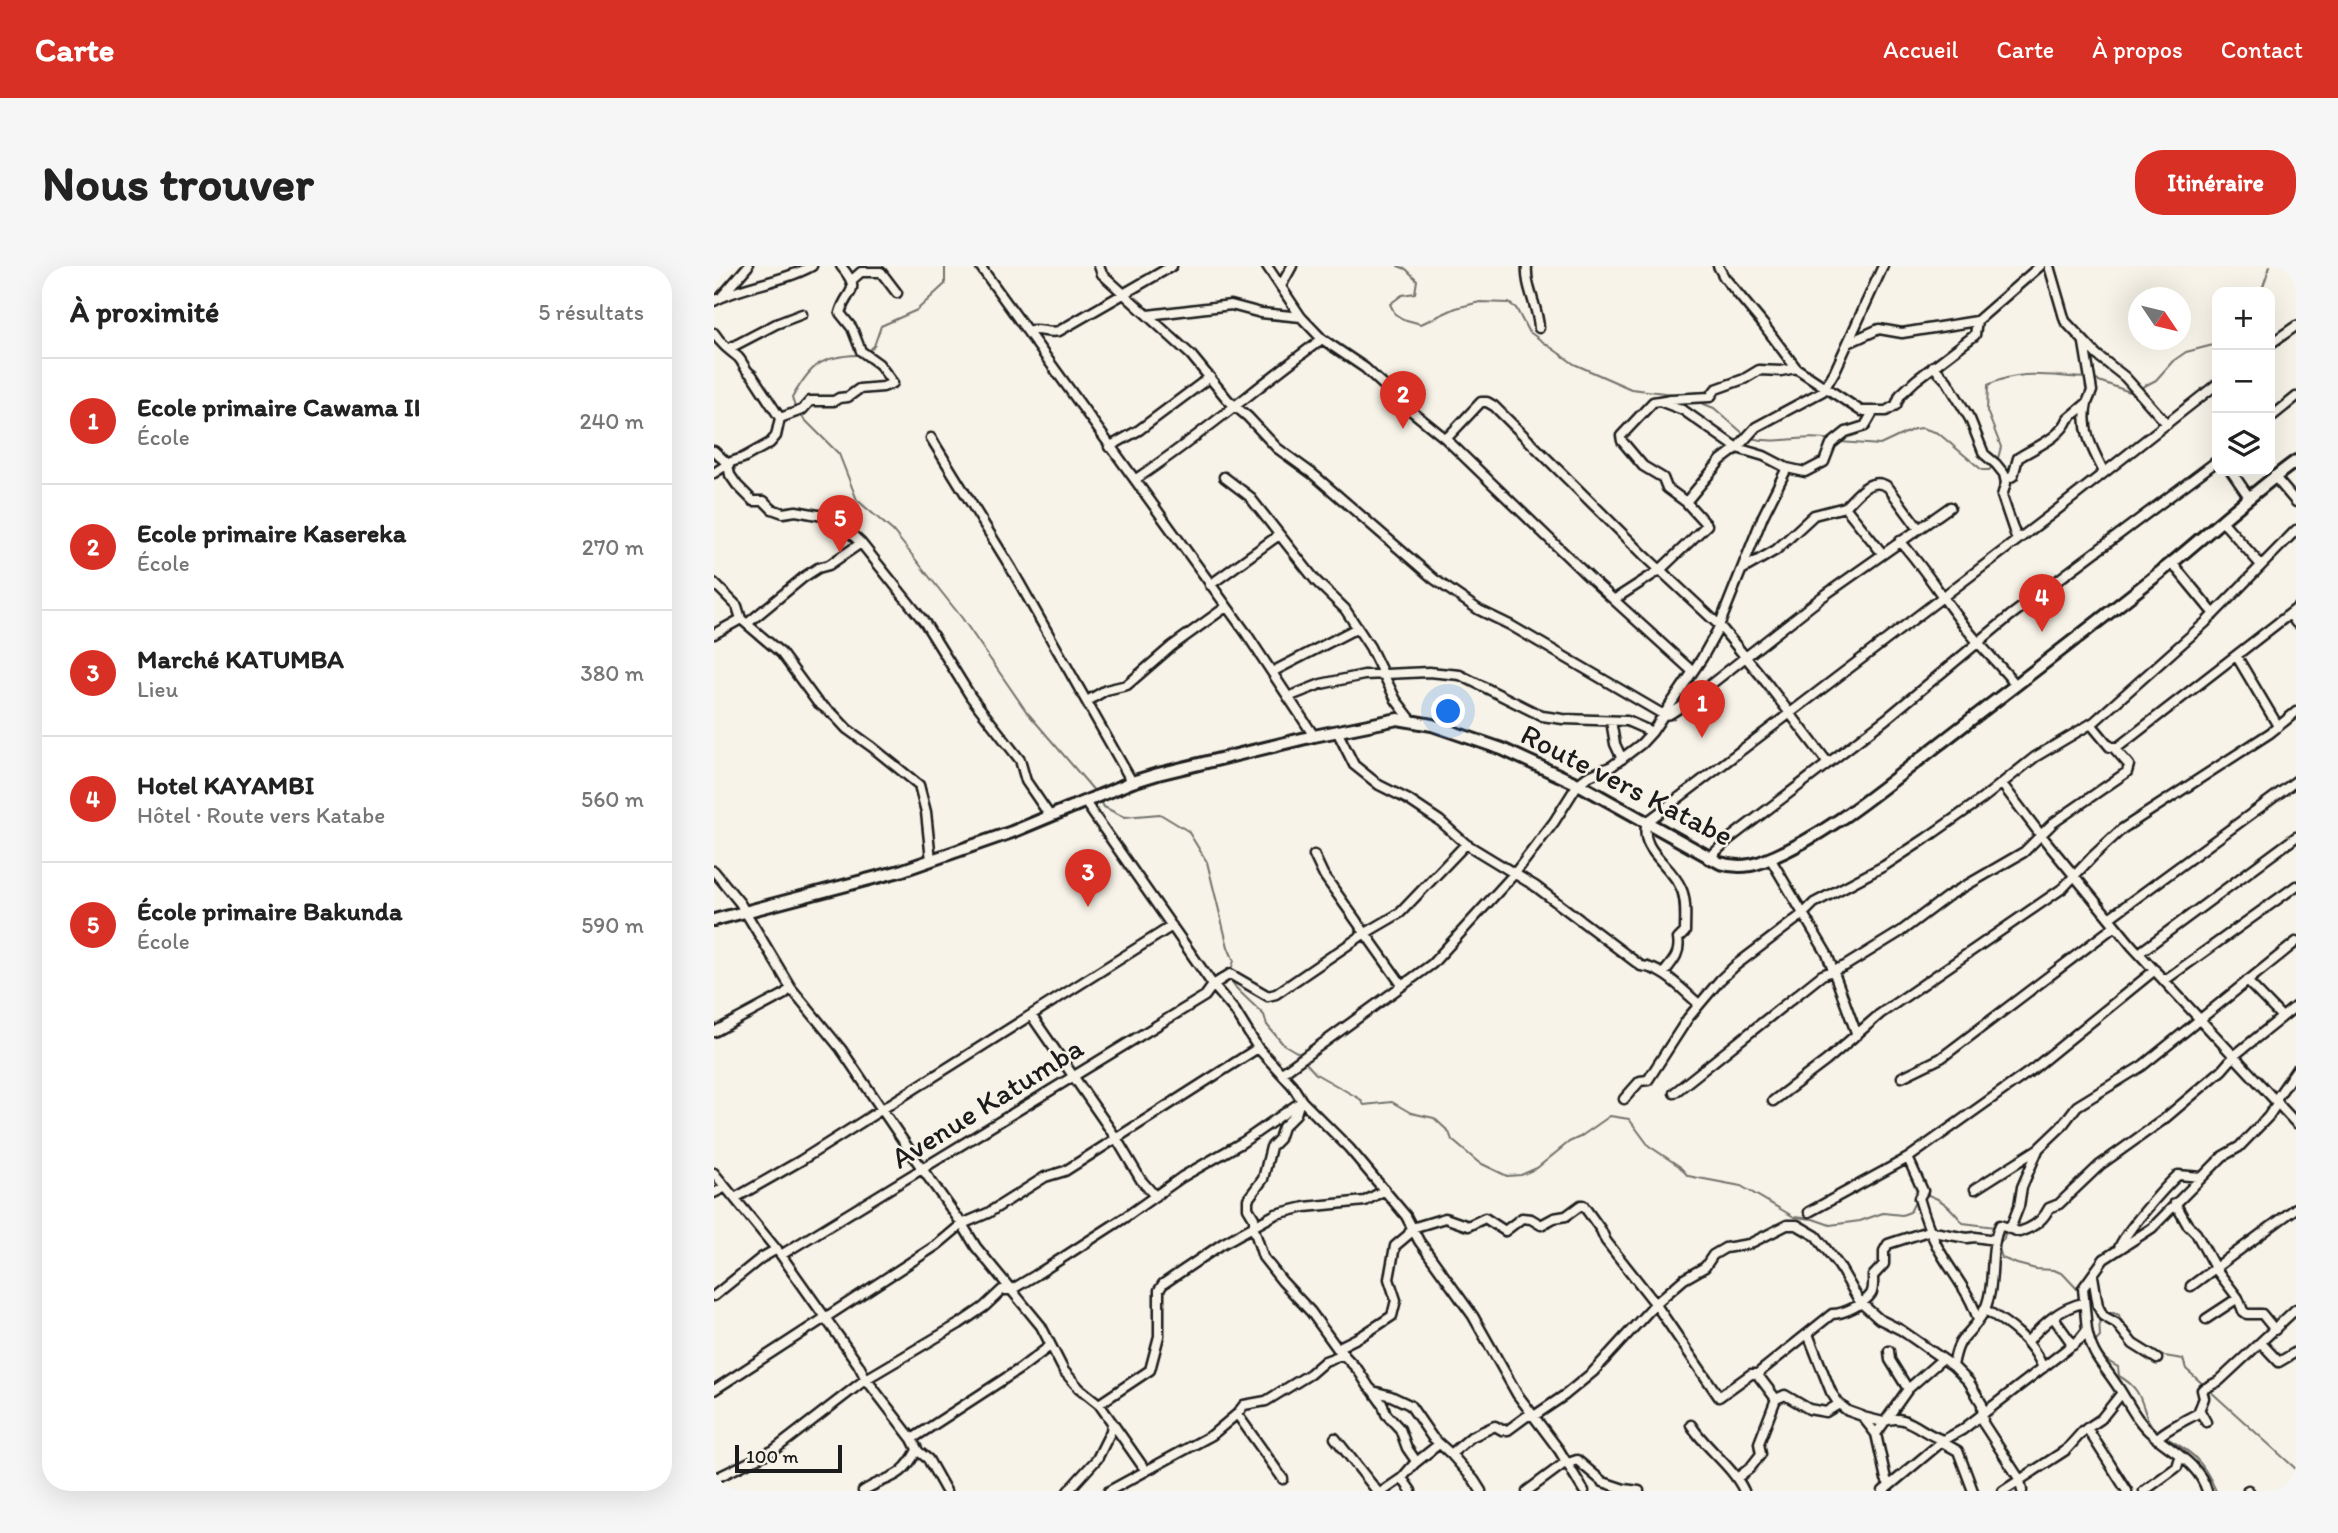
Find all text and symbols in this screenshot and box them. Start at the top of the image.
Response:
text: Carte [35,30,115,69]
text: Accueil [1883,35,1958,64]
text: Carte [1996,35,2054,64]
text: À propos [2092,35,2183,64]
text: Contact [2221,35,2303,64]
button: Itinéraire [2135,150,2296,215]
text: Nous trouver [42,153,314,212]
north arrow [2128,287,2191,350]
map controls [2212,287,2275,476]
button: + [2212,287,2275,350]
text: À proximité [70,293,219,330]
text: 5 résultats [538,298,644,326]
button: − [2212,350,2275,413]
pin: 2 [1380,371,1426,429]
text: Ecole primaire Cawama II [137,391,420,423]
text: 1 [88,407,98,435]
text: 240 m [579,407,644,435]
button: layers [2212,413,2275,476]
text: École [137,423,190,451]
pin: 5 [817,495,863,553]
text: Ecole primaire Kasereka [137,517,406,549]
text: 2 [87,533,99,561]
text: 270 m [582,533,644,561]
text: École [137,549,190,577]
pin: 4 [2019,574,2065,632]
text: Marché KATUMBA [137,643,344,675]
text: 3 [87,659,99,687]
text: 380 m [580,659,644,687]
text: Lieu [137,675,178,703]
pin: 1 [1679,680,1725,738]
your location [1431,694,1465,728]
street label: Route vers Katabe [1515,715,1739,854]
text: Hotel KAYAMBI [137,769,314,801]
text: 4 [86,785,100,813]
text: 560 m [581,785,644,813]
text: Hôtel · Route vers Katabe [137,801,385,829]
pin: 3 [1065,849,1111,907]
text: École primaire Bakunda [137,895,402,927]
text: 5 [87,911,99,939]
text: 590 m [581,911,644,939]
text: École [137,927,190,955]
street label: Avenue Katumba [884,1029,1090,1176]
scale bar [735,1442,842,1474]
text: 100 m [746,1445,798,1468]

